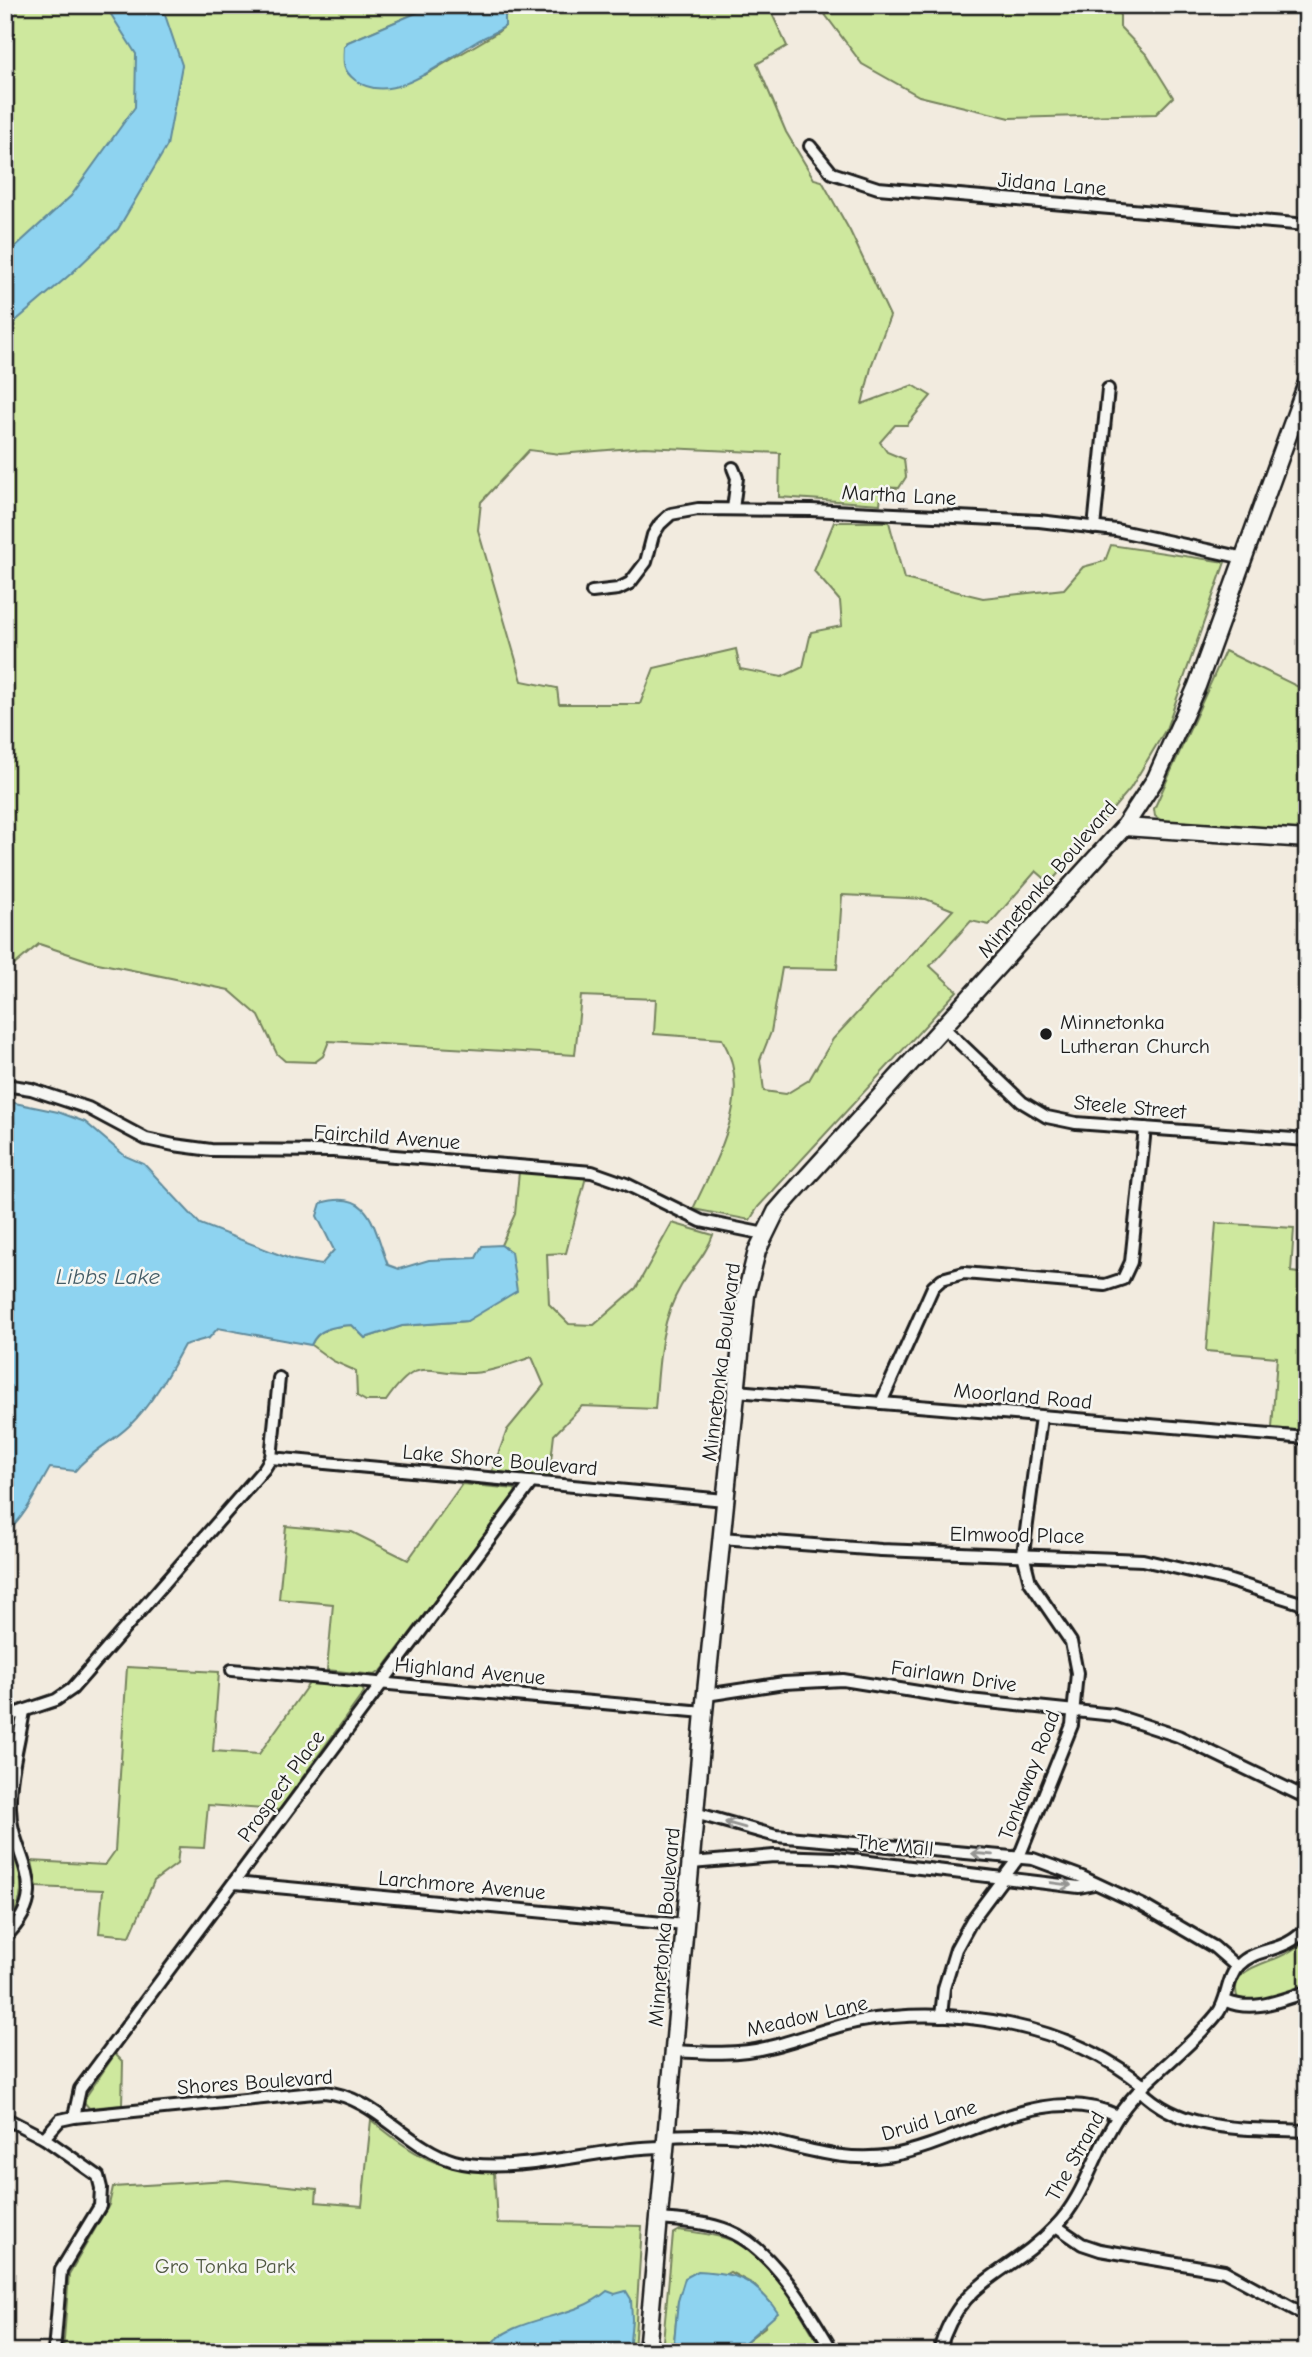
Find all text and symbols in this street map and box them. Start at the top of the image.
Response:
street label: Jidana Lane [997,167,1107,201]
street label: Martha Lane [841,480,957,510]
street label: Minnetonka Boulevard [972,796,1122,962]
place label: Minnetonka Lutheran Church [1060,1010,1210,1058]
marker: Minnetonka Lutheran Church [1038,1026,1054,1042]
street label: Steele Street [1073,1090,1188,1124]
street label: Fairchild Avenue [313,1120,461,1154]
street label: Minnetonka Boulevard [697,1261,745,1463]
water label: Libbs Lake [56,1263,161,1290]
street label: Moorland Road [953,1378,1093,1414]
street label: Lake Shore Boulevard [401,1440,599,1480]
street label: Elmwood Place [949,1522,1085,1548]
street label: Highland Avenue [394,1652,546,1690]
street label: Fairlawn Drive [890,1655,1018,1697]
street label: Tonkaway Road [993,1707,1065,1843]
street label: Prospect Place [232,1726,330,1846]
one-way arrow [724,1818,747,1831]
street label: Minnetonka Boulevard [643,1826,685,2028]
street label: The Mall [855,1829,935,1861]
one-way arrow [971,1847,994,1860]
street label: Larchmore Avenue [377,1866,547,1904]
one-way arrow [1049,1878,1072,1891]
street label: Meadow Lane [744,1990,870,2042]
street label: Shores Boulevard [176,2065,334,2099]
street label: Druid Lane [878,2094,980,2146]
street label: The Strand [1041,2107,1109,2205]
park label: Gro Tonka Park [155,2254,295,2278]

